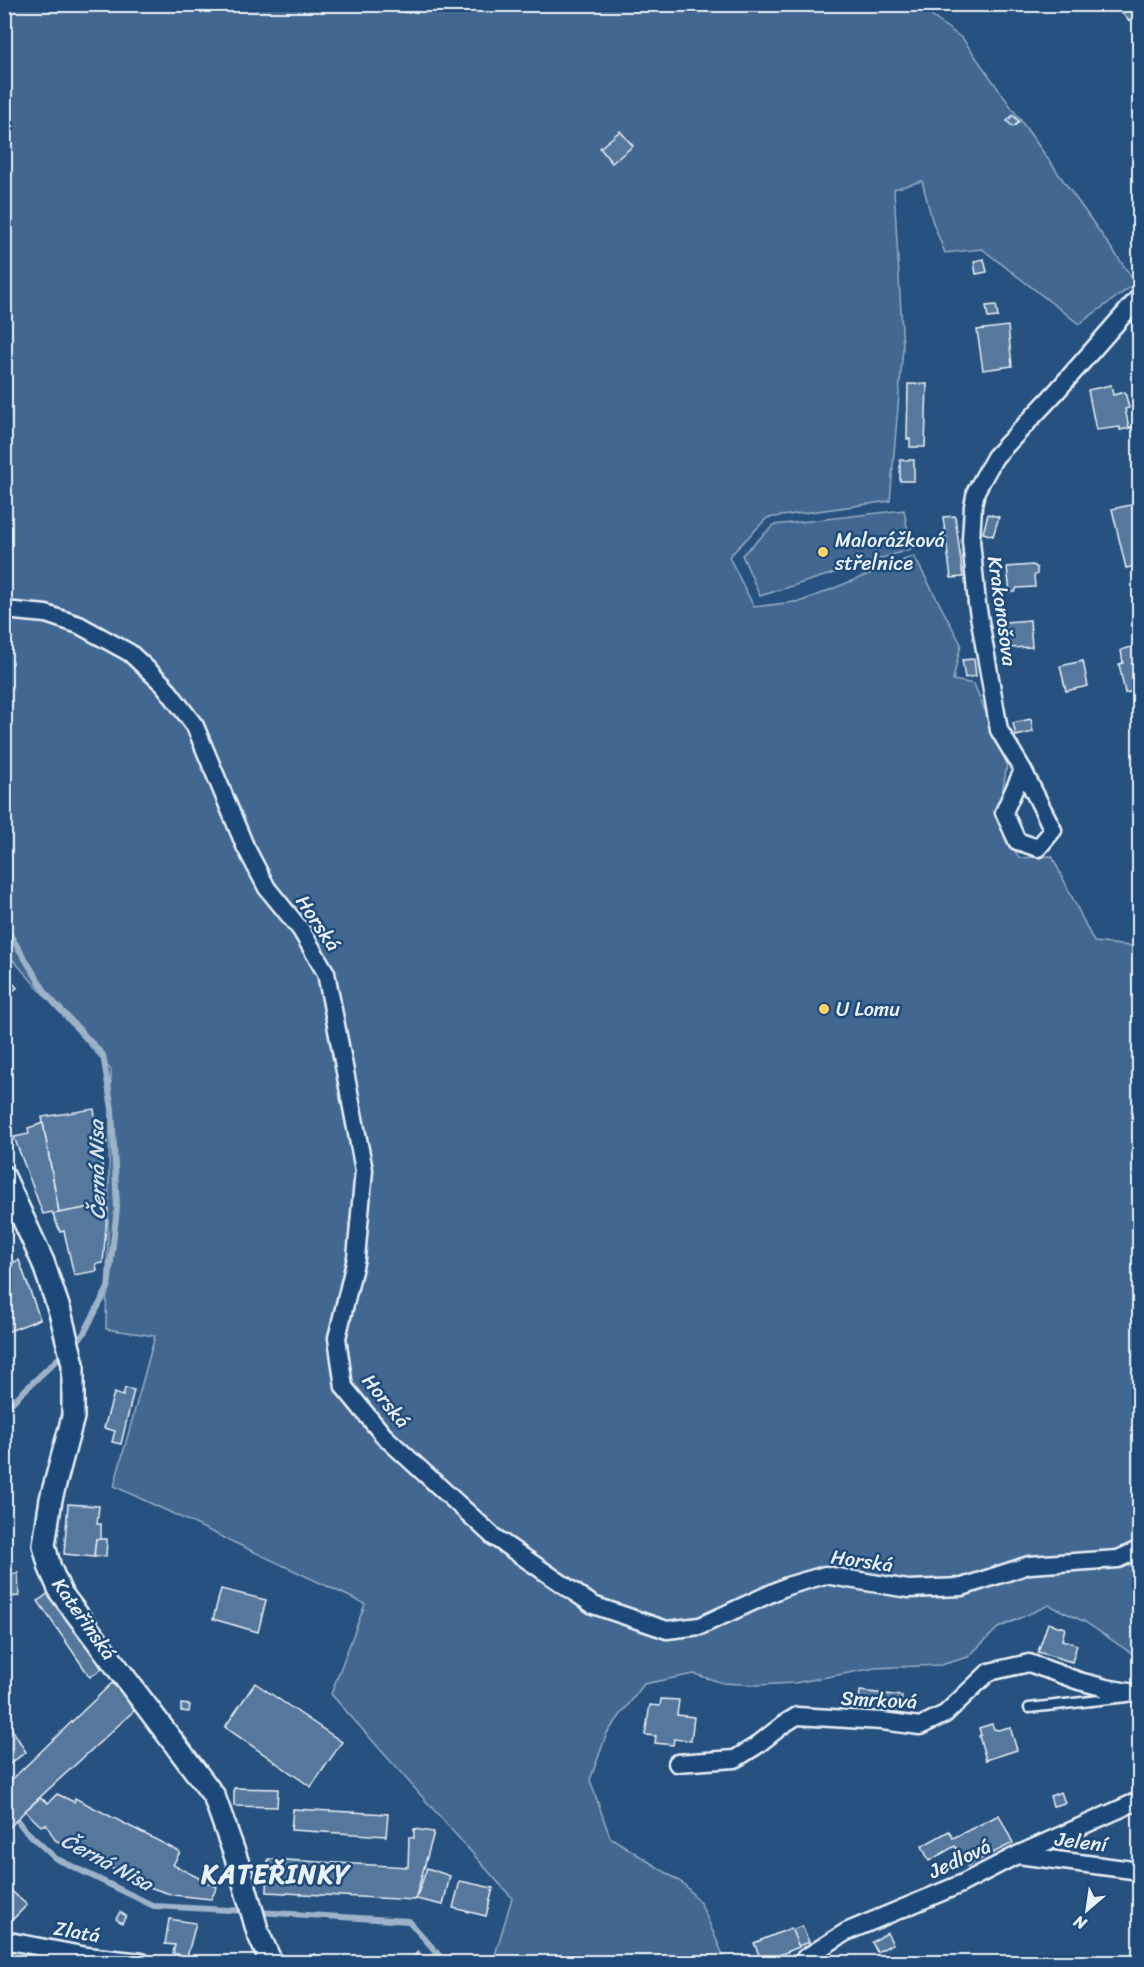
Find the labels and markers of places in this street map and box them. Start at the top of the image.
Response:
place label: Malorážková střelnice [834,523,945,581]
marker: Malorážková střelnice [816,545,830,559]
place label: U Lomu [836,992,900,1027]
marker: U Lomu [817,1002,831,1016]

